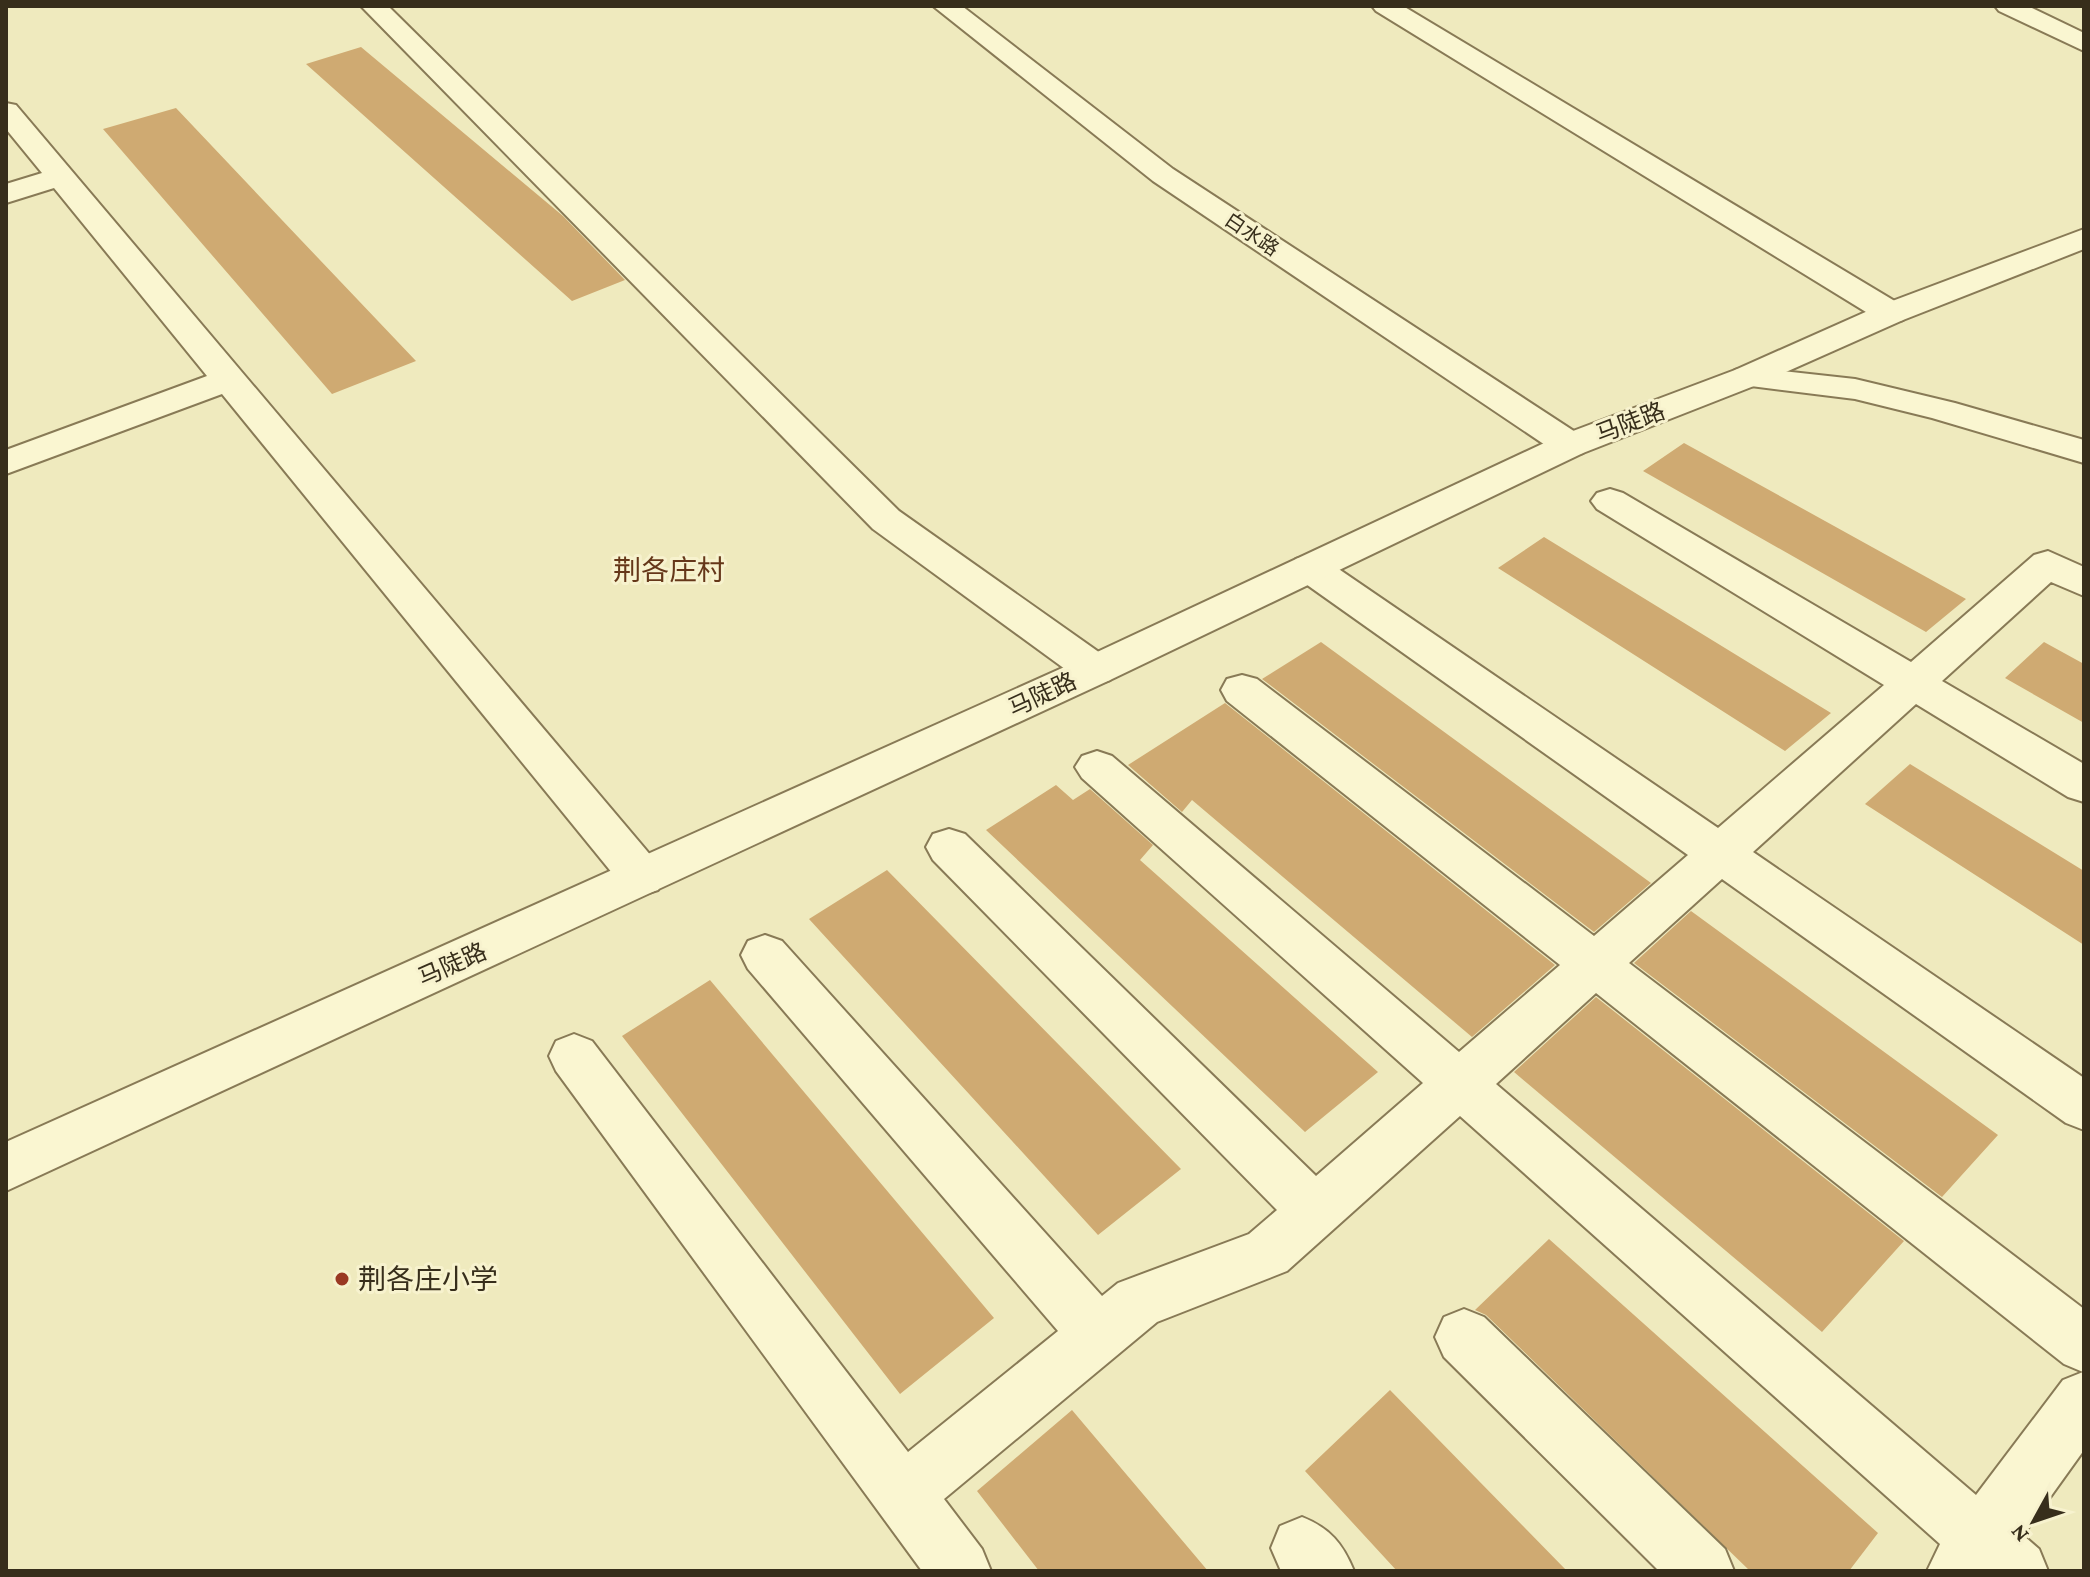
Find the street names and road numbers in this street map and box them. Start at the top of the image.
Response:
street label: 白水路 [1221,208,1283,260]
street label: 马陡路 [1592,396,1668,448]
street label: 马陡路 [1004,667,1080,721]
street label: 马陡路 [414,937,490,991]

